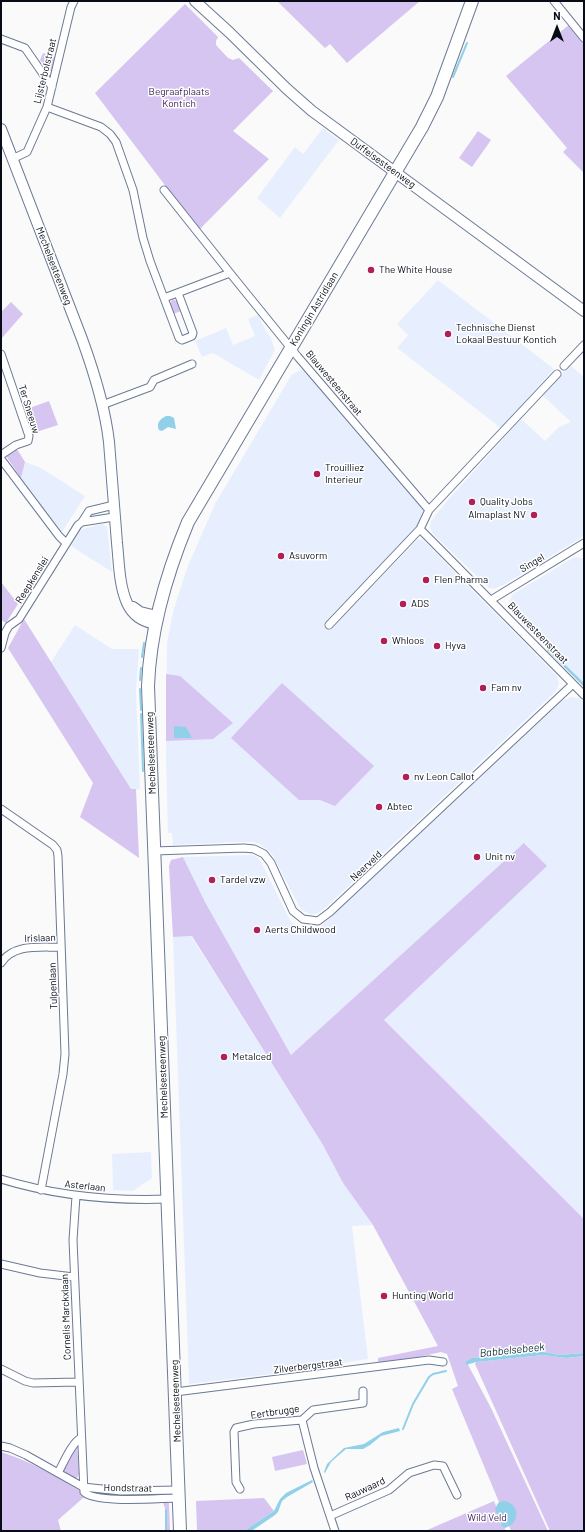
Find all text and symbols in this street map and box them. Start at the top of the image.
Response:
north arrow [537,8,577,48]
text: N [553,9,561,22]
street label: Lijsterbolstraat [31,37,59,105]
park label: Begraafplaats Kontich [149,86,209,110]
street label: Duffelsesteenweg [348,135,418,191]
street label: Mechelsesteenweg [34,225,74,307]
place label: The White House [379,264,452,276]
marker: The White House [366,265,376,275]
street label: Koningin Astridlaan [287,270,341,348]
place label: Technische Dienst Lokaal Bestuur Kontich [456,322,556,346]
marker: Technische Dienst Lokaal Bestuur Kontich [443,329,453,339]
street label: Blauwesteenstraat [303,348,365,418]
street label: Ter Sneeuw [16,383,42,435]
place label: Trouilliez Interieur [325,462,364,486]
marker: Trouilliez Interieur [312,469,322,479]
place label: Quality Jobs [480,496,533,508]
marker: Quality Jobs [467,497,477,507]
place label: Almaplast NV [468,509,526,521]
marker: Almaplast NV [529,510,539,520]
place label: Asuvorm [289,550,327,562]
marker: Asuvorm [276,551,286,561]
street label: Singel [517,551,547,575]
street label: Reepkenslei [13,554,51,606]
place label: Flen Pharma [434,574,488,586]
marker: Flen Pharma [421,575,431,585]
place label: ADS [411,598,429,610]
marker: ADS [398,599,408,609]
street label: Blauwesteenstraat [505,600,571,666]
place label: Whloos [392,635,424,647]
marker: Whloos [379,636,389,646]
place label: Hyva [445,640,466,652]
marker: Hyva [432,641,442,651]
place label: Fam nv [491,682,522,694]
marker: Fam nv [478,683,488,693]
street label: Mechelsesteenweg [144,711,158,795]
place label: nv Leon Callot [414,771,475,783]
marker: nv Leon Callot [401,772,411,782]
place label: Abtec [387,801,413,813]
marker: Abtec [374,802,384,812]
street label: Neerveld [348,848,384,884]
place label: Unit nv [485,851,515,863]
marker: Unit nv [472,852,482,862]
place label: Tardel vzw [220,874,266,886]
marker: Tardel vzw [207,875,217,885]
place label: Aerts Childwood [265,924,336,936]
marker: Aerts Childwood [252,925,262,935]
street label: Irislaan [24,931,56,945]
street label: Tulpenlaan [46,962,60,1010]
street label: Mechelsesteenweg [156,1035,170,1119]
place label: Metalced [232,1051,271,1063]
marker: Metalced [219,1052,229,1062]
street label: Asterlaan [64,1178,106,1194]
street label: Cornelis Marckxlaan [58,1274,74,1360]
place label: Hunting World [392,1290,453,1302]
marker: Hunting World [379,1291,389,1301]
water label: Babbelsebeek [479,1340,545,1360]
street label: Zilverbergstraat [273,1356,343,1376]
street label: Mechelsesteenweg [169,1359,183,1443]
street label: Eertbrugge [250,1403,300,1421]
street label: Rauwaard [343,1474,387,1504]
street label: Hondstraat [104,1482,152,1494]
park label: Wild Veld [467,1512,507,1524]

